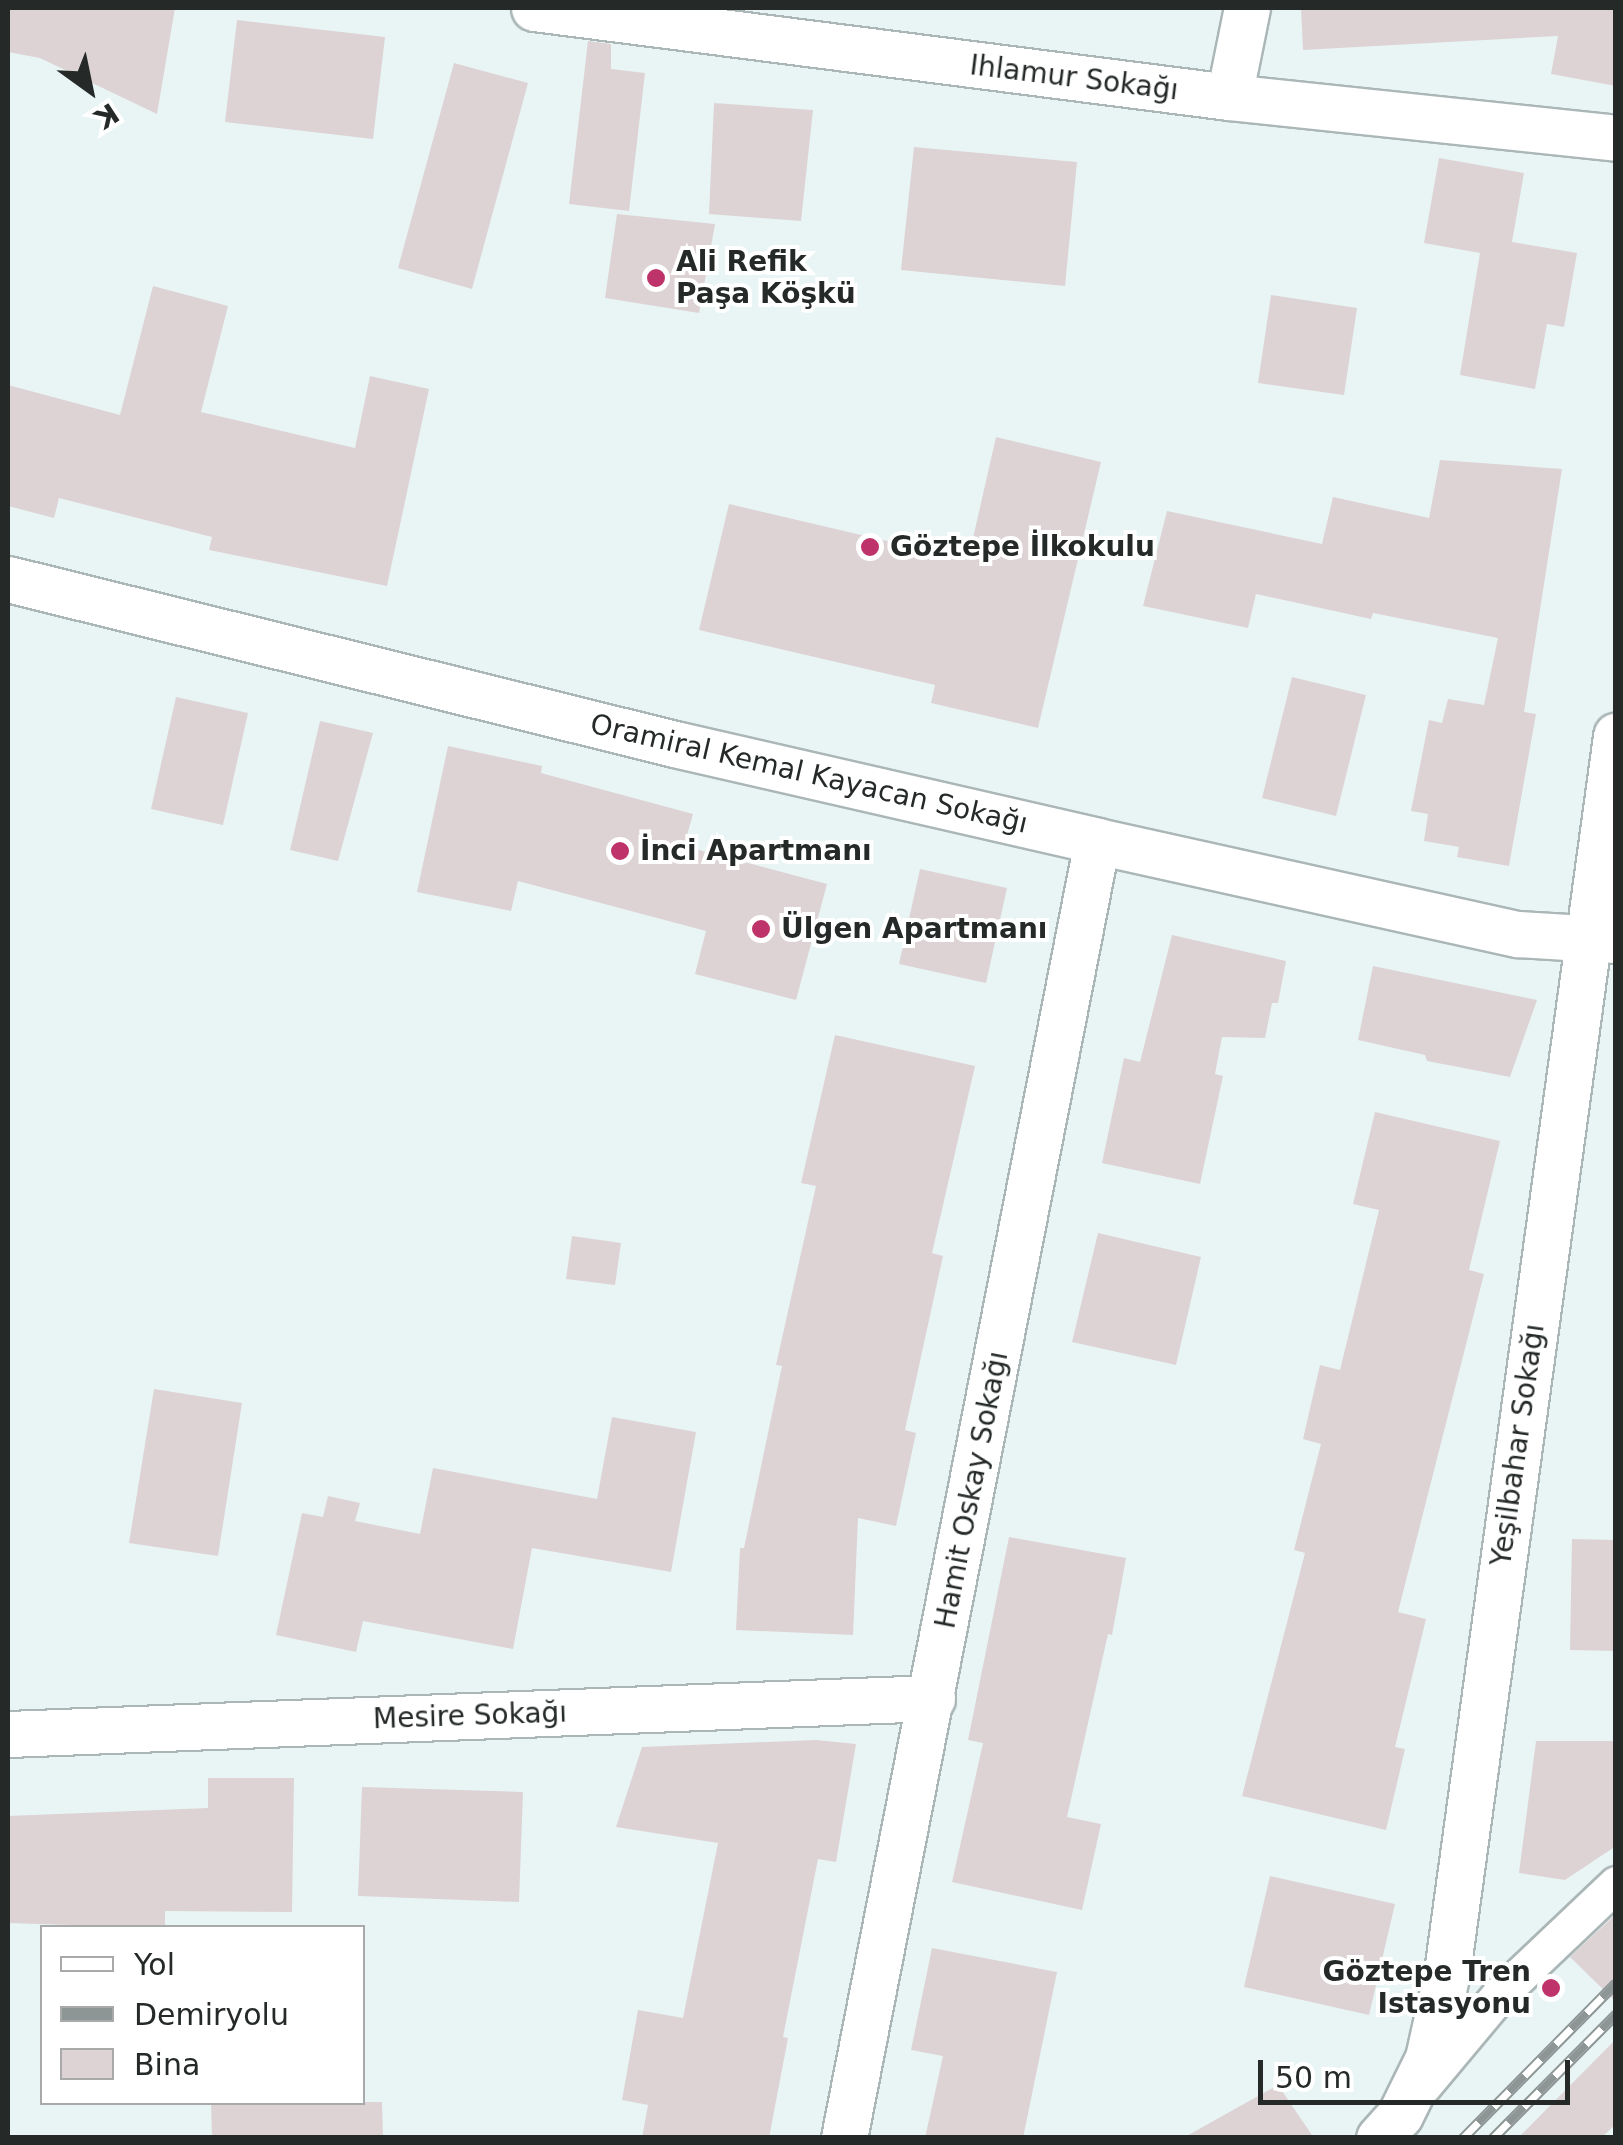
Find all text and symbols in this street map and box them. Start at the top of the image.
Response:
north arrow [40,40,140,140]
street label: Ihlamur Sokağı [968,49,1180,107]
text: K [89,96,125,135]
place label: Ali Refik Paşa Köşkü [676,245,856,311]
marker: Ali Refik Paşa Köşkü [645,267,667,289]
place label: Göztepe İlkokulu [890,530,1155,564]
marker: Göztepe İlkokulu [859,536,881,558]
street label: Oramiral Kemal Kayacan Sokağı [587,707,1031,841]
place label: İnci Apartmanı [640,834,872,868]
marker: İnci Apartmanı [609,840,631,862]
place label: Ülgen Apartmanı [781,912,1047,946]
marker: Ülgen Apartmanı [750,918,772,940]
street label: Yeşilbahar Sokağı [1484,1322,1552,1568]
street label: Hamit Oskay Sokağı [929,1349,1015,1631]
street label: Mesire Sokağı [372,1696,568,1736]
legend [40,1925,365,2105]
text: Yol [134,1947,175,1982]
place label: Göztepe Tren Istasyonu [1323,1955,1531,2021]
marker: Göztepe Tren Istasyonu [1540,1977,1562,1999]
text: Demiryolu [134,1997,289,2032]
scale bar [1263,2040,1576,2102]
text: Bina [134,2047,200,2082]
text: 50 m [1275,2060,1352,2095]

